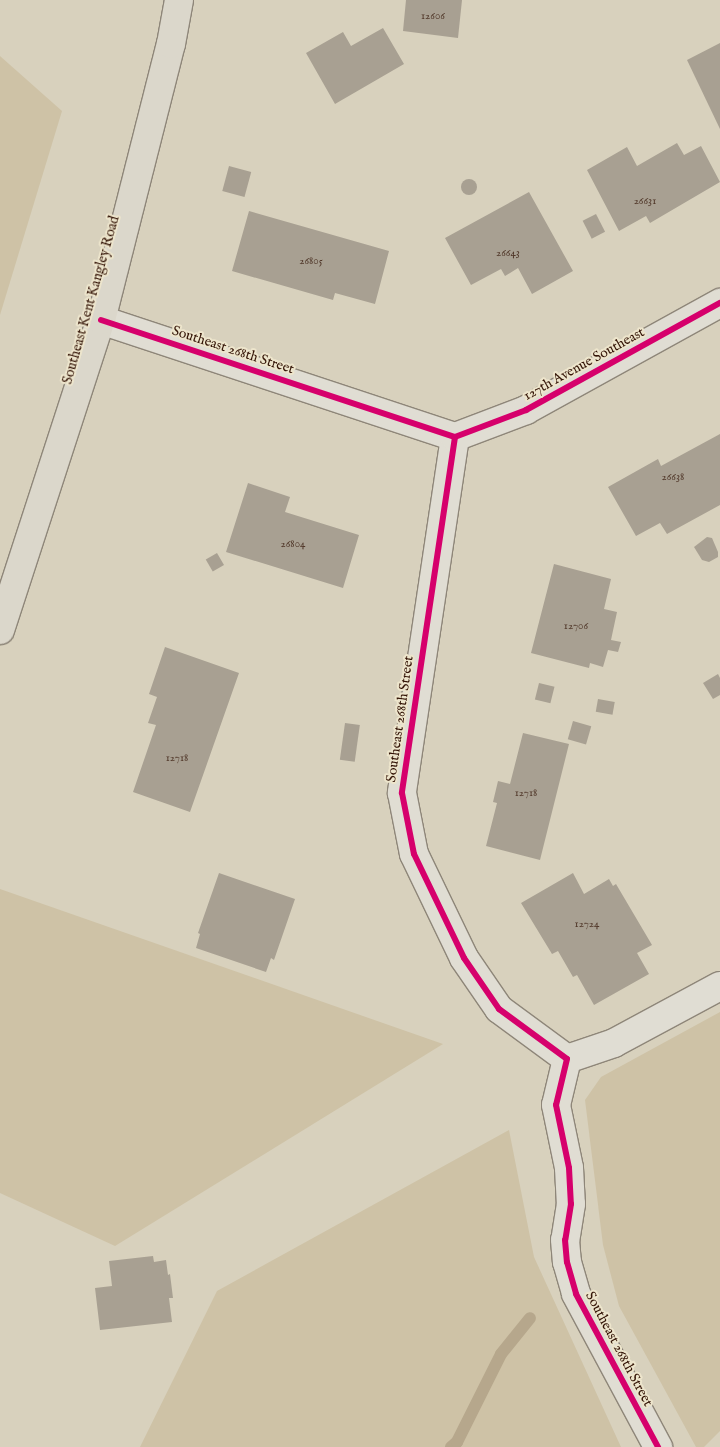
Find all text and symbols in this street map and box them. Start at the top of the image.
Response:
house number: 12606 [421,9,445,23]
house number: 26631 [634,194,656,208]
street label: Southeast Kent Kangley Road [59,214,123,386]
house number: 26643 [496,246,520,260]
house number: 26805 [299,254,323,268]
street label: Southeast 268th Street [170,322,296,378]
street label: 127th Avenue Southeast [521,324,647,404]
house number: 26638 [662,470,684,484]
house number: 26804 [281,537,305,551]
house number: 12706 [564,619,588,633]
street label: Southeast 268th Street [383,655,417,783]
house number: 12718 [166,751,188,765]
house number: 12718 [515,786,537,800]
house number: 12724 [575,917,599,931]
street label: Southeast 268th Street [582,1289,656,1409]

